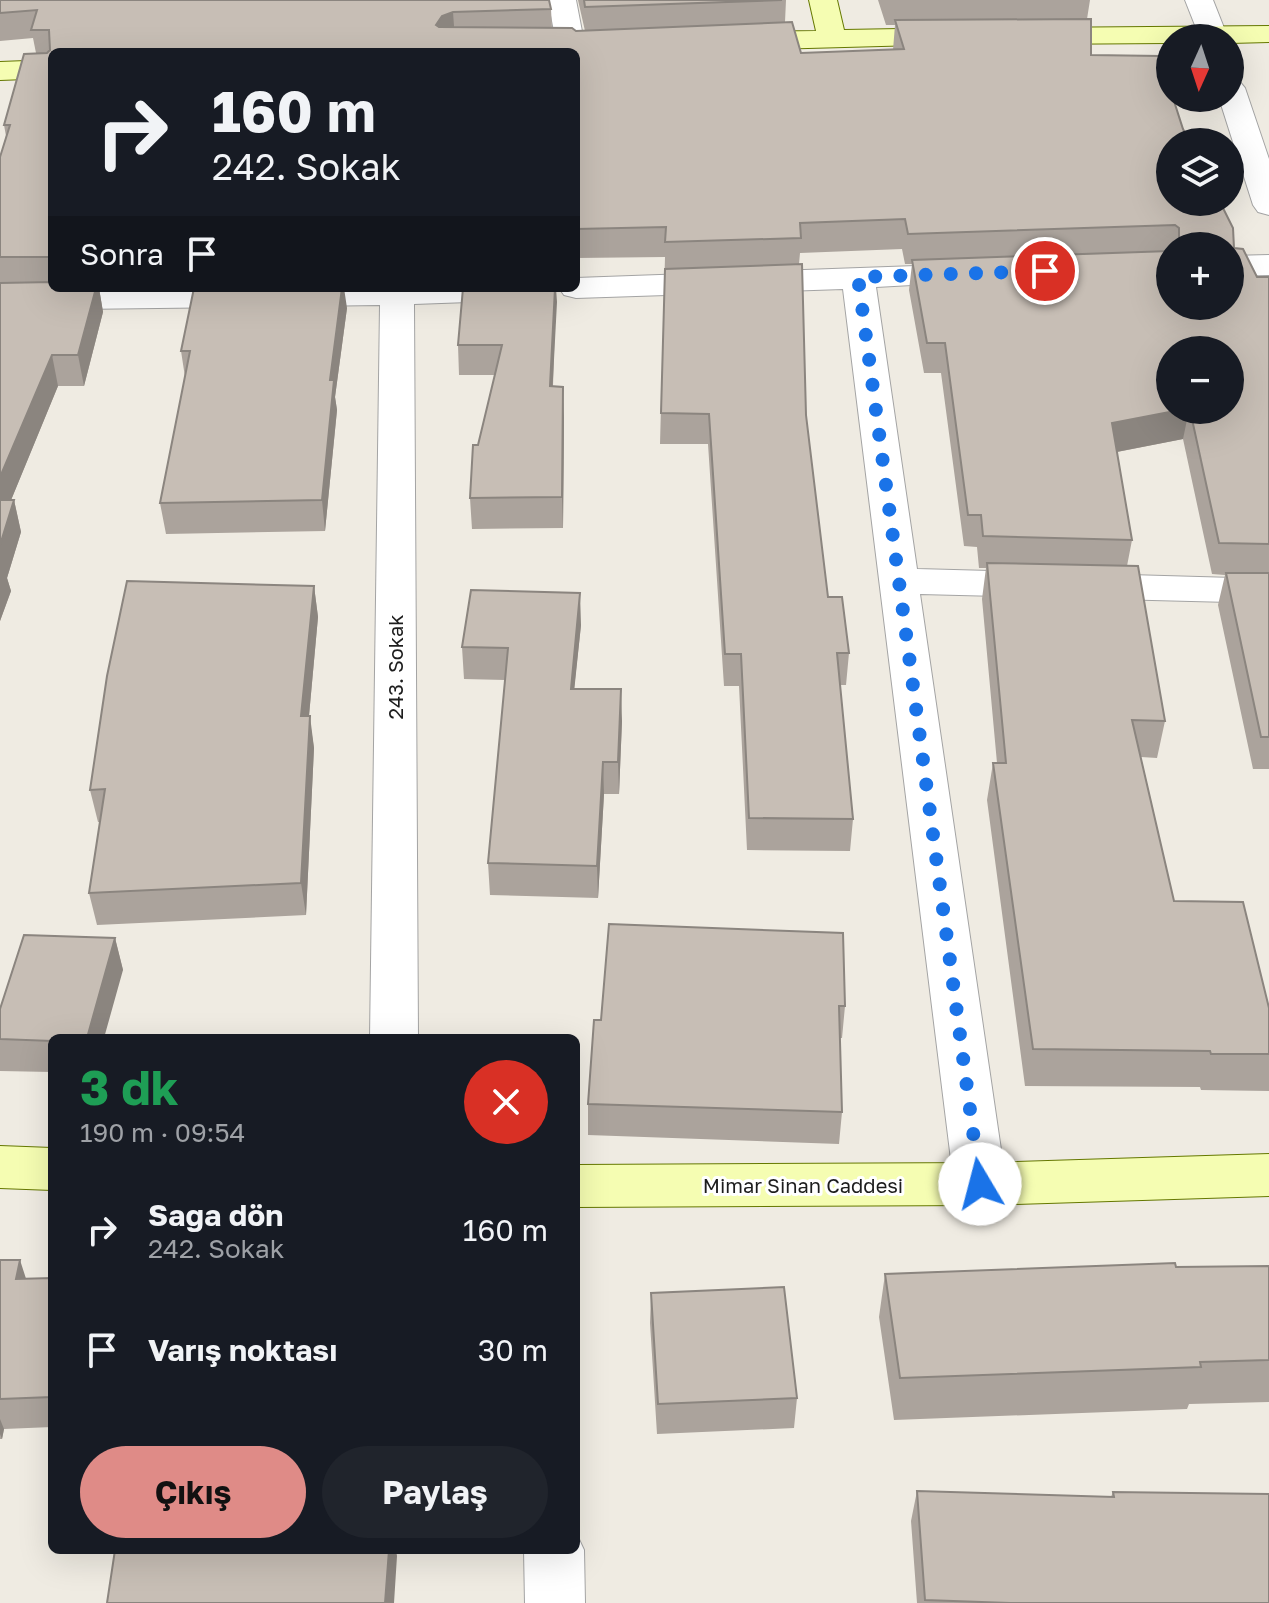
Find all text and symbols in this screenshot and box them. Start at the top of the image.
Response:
north arrow [1156,24,1244,112]
map controls [1156,24,1244,424]
text: 160 m [212,77,376,144]
icon: right [80,80,184,184]
button: layers [1156,128,1244,216]
text: 242. Sokak [212,145,401,188]
icon: arrive [180,232,224,276]
button: + [1156,232,1244,320]
text: Sonra [80,236,164,272]
pin [1011,237,1079,305]
icon: arrive [1023,249,1067,293]
button: − [1156,336,1244,424]
street label: 243. Sokak [383,615,407,720]
text: 3 dk [80,1058,179,1116]
button: close [464,1060,548,1144]
text: 190 m · 09:54 [80,1117,245,1148]
position arrow [938,1142,1022,1226]
street label: Mimar Sinan Caddesi [703,1173,903,1197]
text: Sağa dön [148,1197,283,1233]
icon: right [80,1208,124,1252]
text: 160 m [463,1212,548,1248]
text: 242. Sokak [148,1233,284,1264]
icon: arrive [80,1328,124,1372]
text: Varış noktası [148,1332,337,1368]
text: 30 m [478,1332,548,1368]
button: Çıkış [80,1446,306,1538]
button: Paylaş [322,1446,548,1538]

